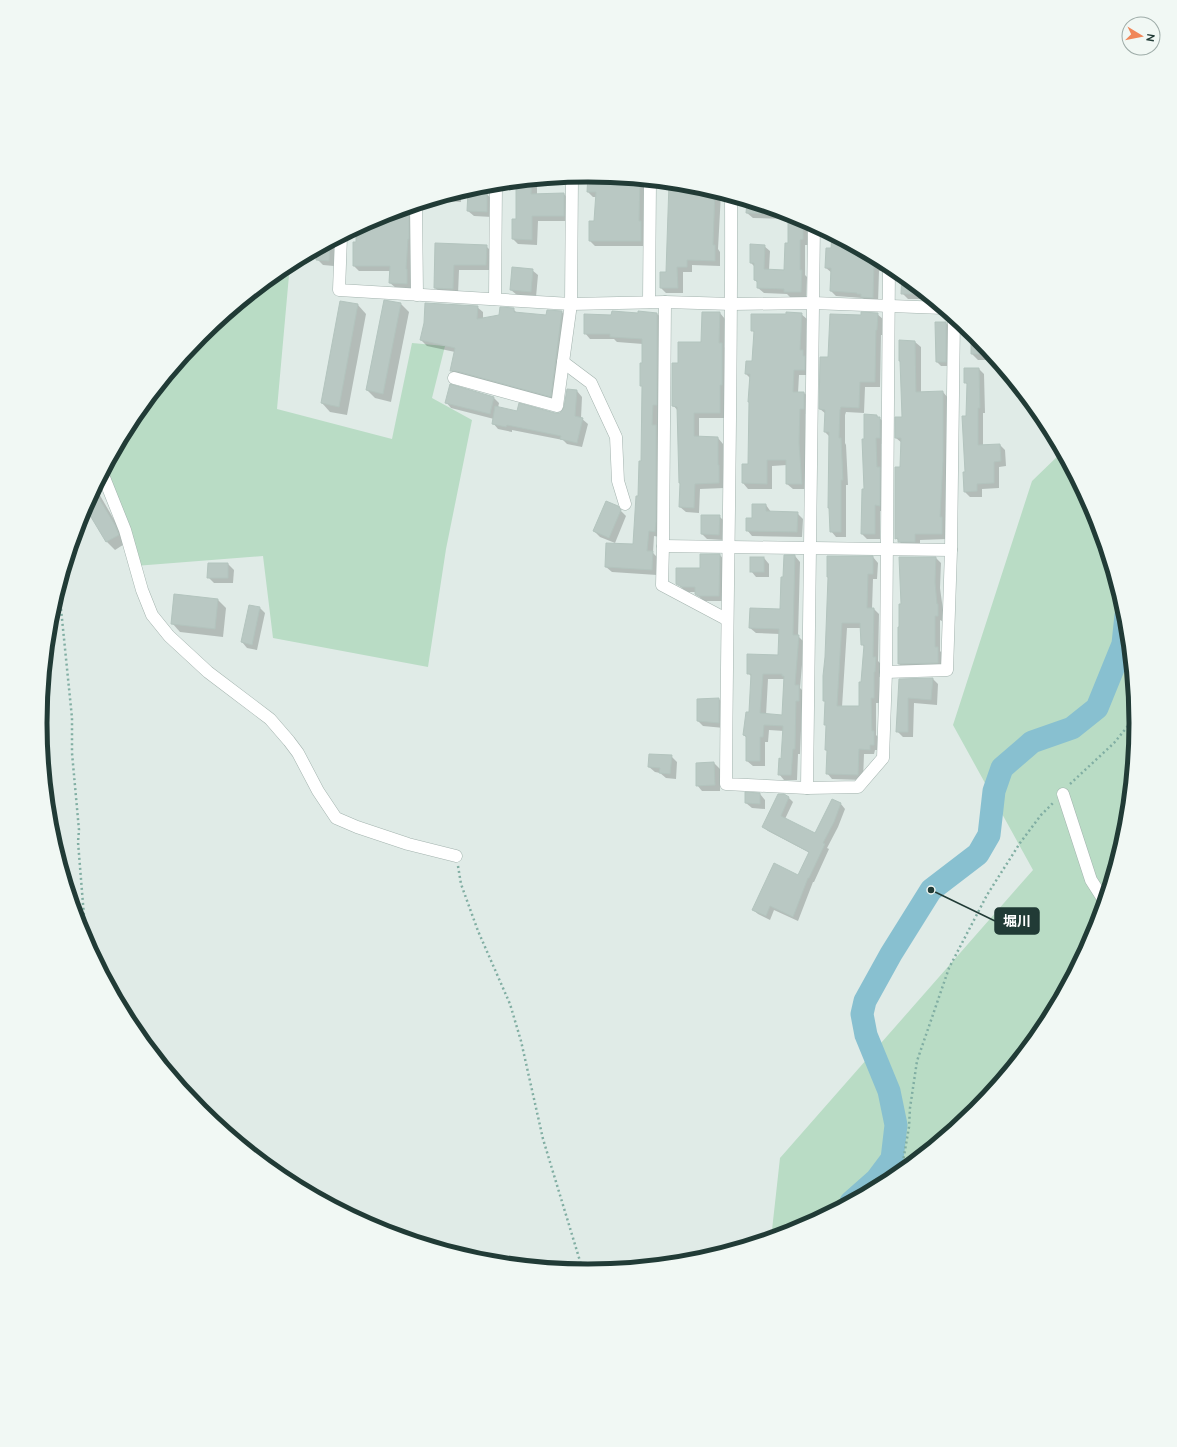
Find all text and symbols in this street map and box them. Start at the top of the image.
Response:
north arrow [1121,16,1161,56]
text: N [1144,33,1157,43]
callout: 堀川 [995,908,1039,934]
text: 堀川 [1003,913,1031,929]

